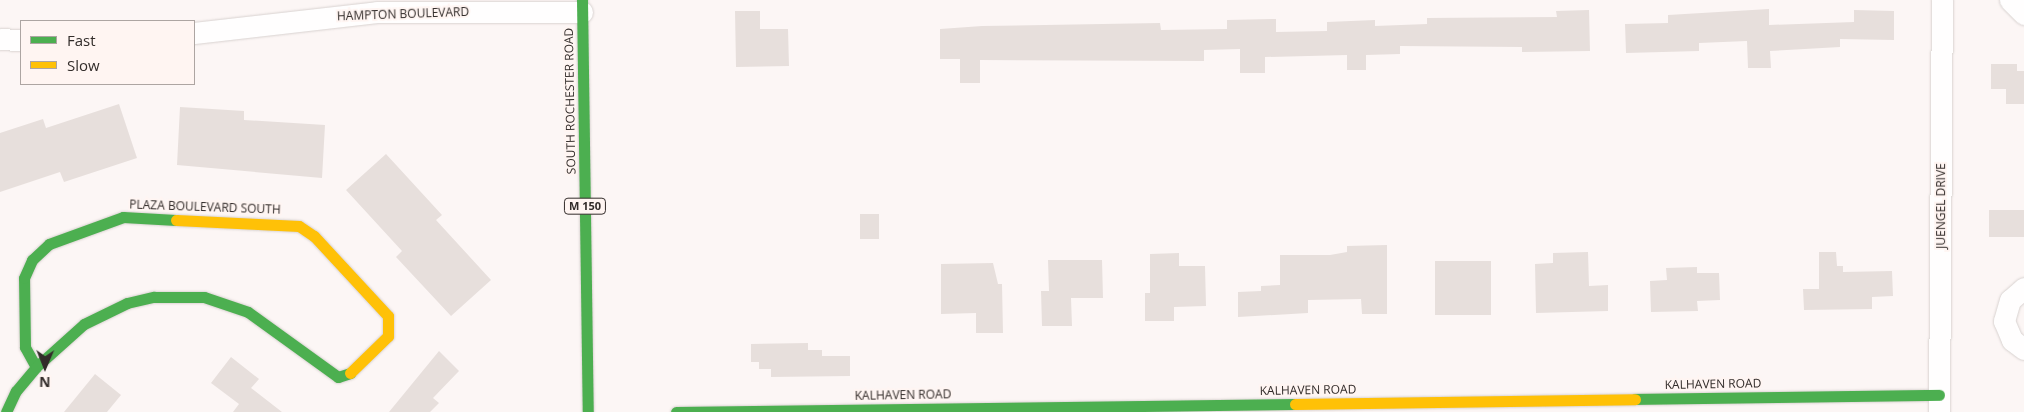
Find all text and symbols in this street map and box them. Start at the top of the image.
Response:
street label: HAMPTON BOULEVARD [337,4,469,24]
legend [20,20,195,85]
street label: SOUTH ROCHESTER ROAD [562,28,578,174]
text: Fast [67,30,96,50]
text: Slow [67,55,100,75]
street label: JUENGEL DRIVE [1934,163,1948,249]
street label: PLAZA BOULEVARD SOUTH [129,197,281,217]
road number: M 150 [564,198,606,215]
north arrow [20,342,70,392]
text: N [39,373,51,392]
street label: KALHAVEN ROAD [1665,376,1761,392]
street label: KALHAVEN ROAD [1260,382,1356,398]
street label: KALHAVEN ROAD [855,387,951,403]

